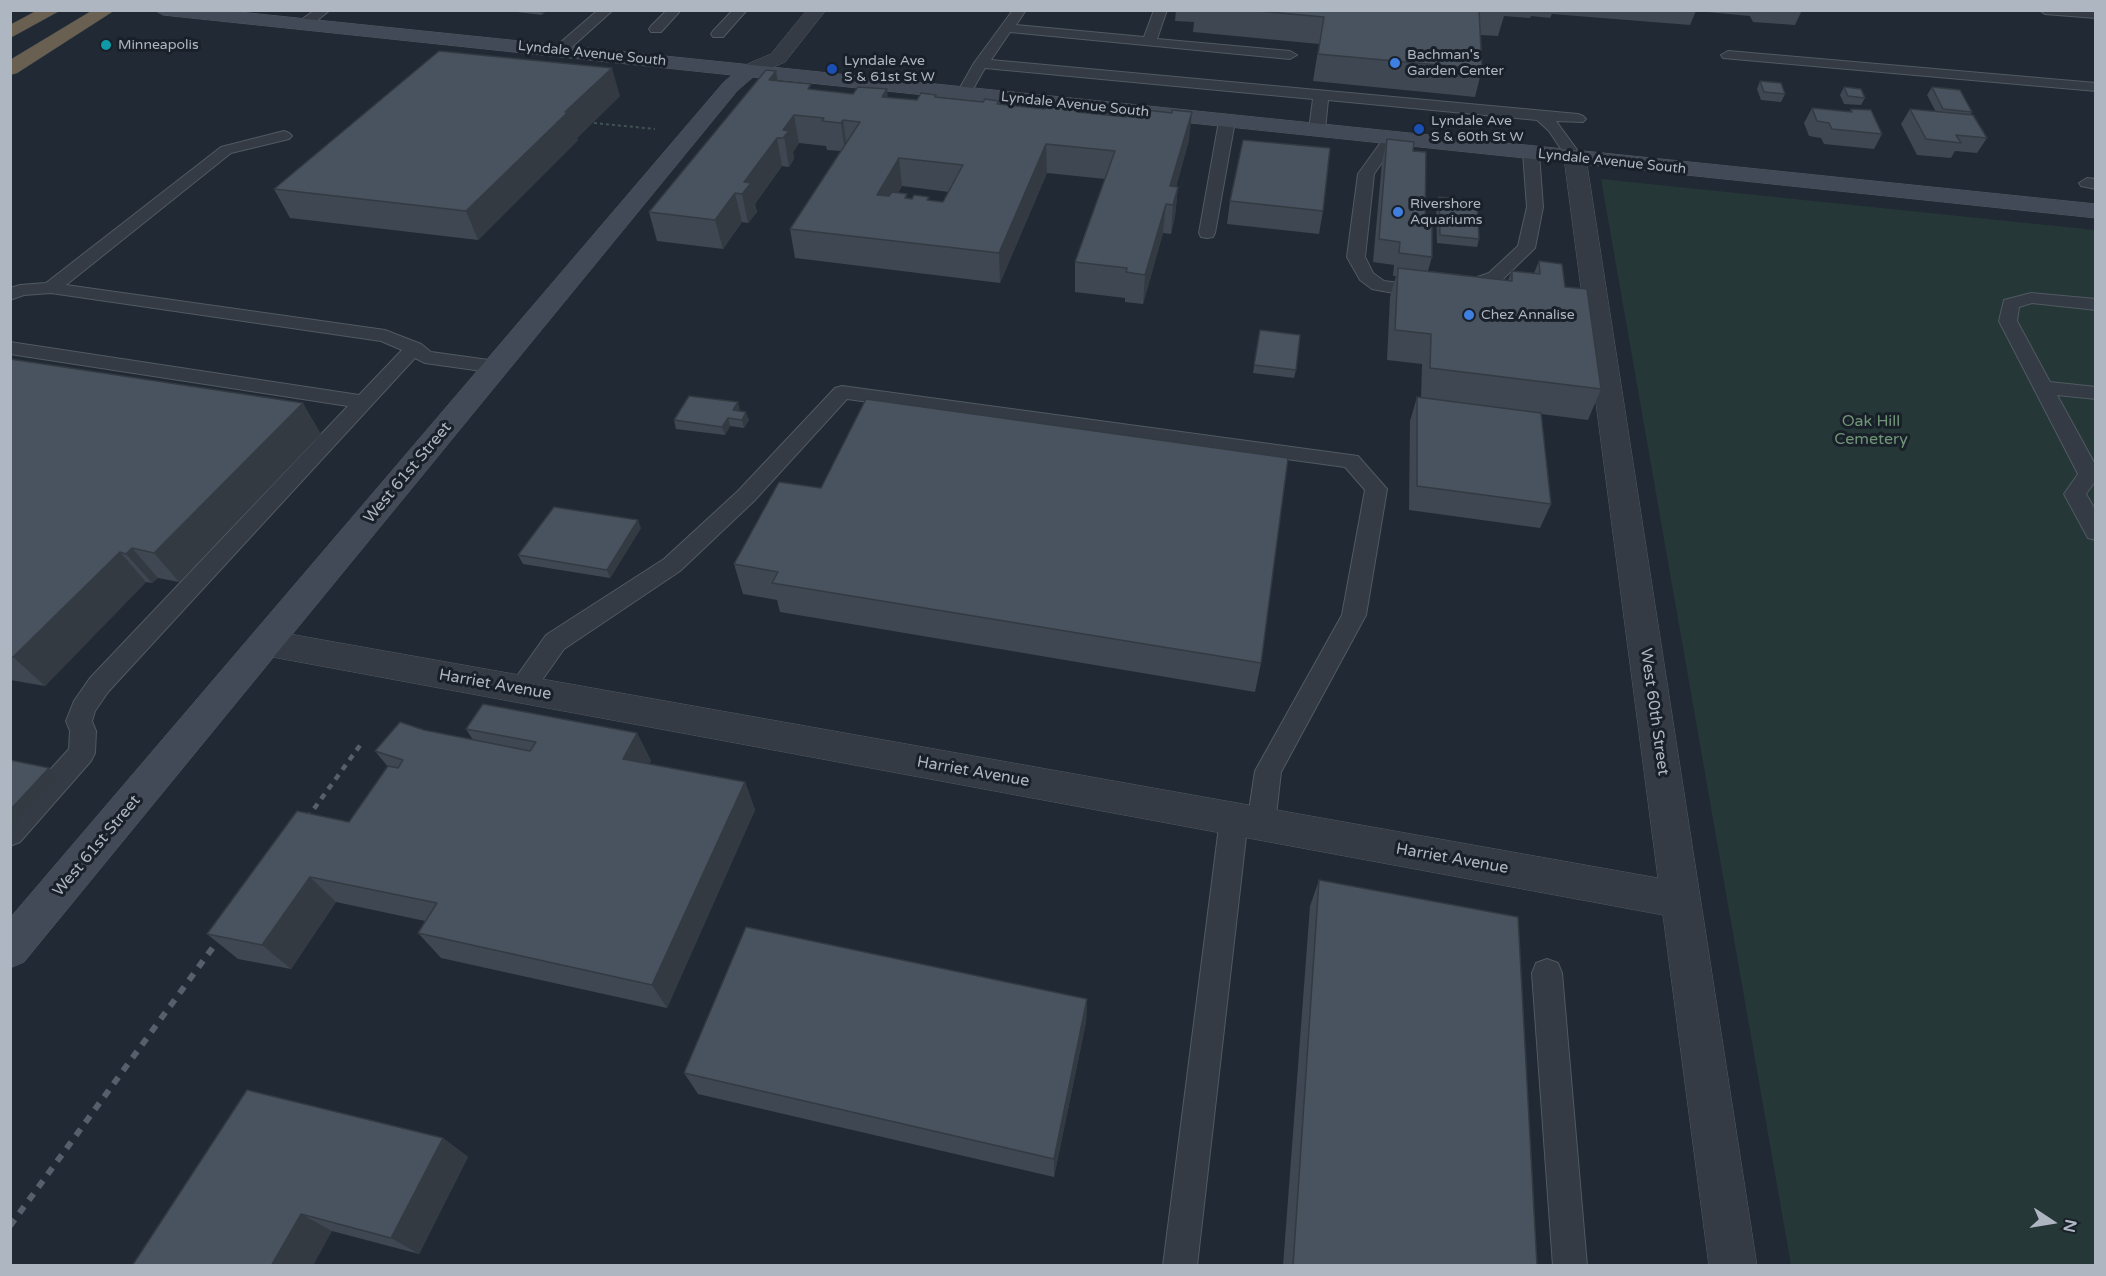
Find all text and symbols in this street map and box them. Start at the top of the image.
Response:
place label: Minneapolis [118,37,199,53]
marker: Minneapolis [99,38,113,52]
street label: Lyndale Avenue South [517,38,667,70]
place label: Bachman's Garden Center [1407,47,1504,80]
place label: Lyndale Ave S & 61st St W [844,53,935,86]
marker: Bachman's Garden Center [1388,56,1402,70]
marker: Lyndale Ave S & 61st St W [825,62,839,76]
street label: Lyndale Avenue South [1000,89,1150,121]
place label: Lyndale Ave S & 60th St W [1431,113,1524,146]
marker: Lyndale Ave S & 60th St W [1412,122,1426,136]
street label: Lyndale Avenue South [1537,146,1687,178]
place label: Rivershore Aquariums [1410,196,1482,228]
marker: Rivershore Aquariums [1391,205,1405,219]
place label: Chez Annalise [1481,307,1575,323]
marker: Chez Annalise [1462,308,1476,322]
park label: Oak Hill Cemetery [1834,412,1908,450]
street label: West 61st Street [360,419,456,527]
street label: West 60th Street [1636,647,1672,777]
street label: Harriet Avenue [437,666,553,704]
street label: Harriet Avenue [915,753,1031,791]
street label: West 61st Street [49,792,145,900]
street label: Harriet Avenue [1394,840,1510,878]
north arrow [2022,1192,2082,1252]
text: N [2058,1217,2081,1234]

